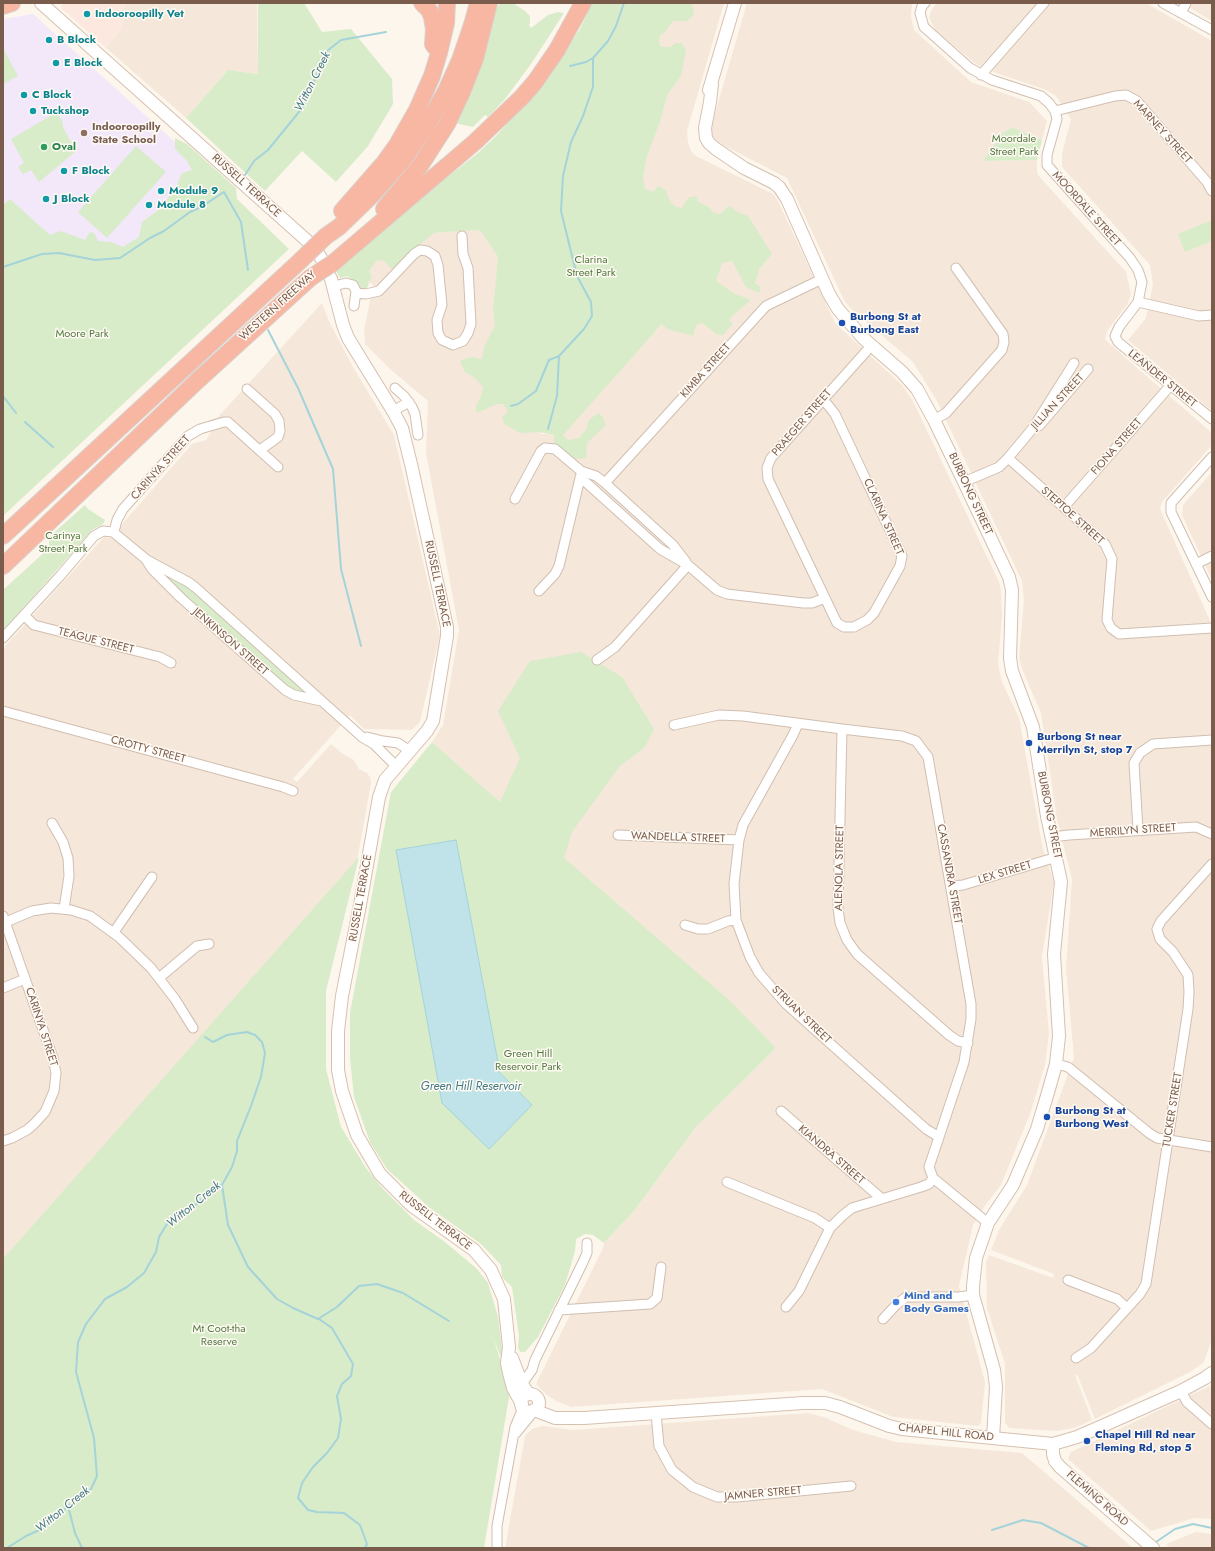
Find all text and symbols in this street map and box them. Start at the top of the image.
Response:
place label: Indooroopilly Vet [95,7,184,21]
marker: Indooroopilly Vet [82,9,92,19]
place label: B Block [57,33,96,47]
marker: B Block [44,35,54,45]
water label: Witton Creek [292,50,334,114]
place label: E Block [64,56,102,70]
marker: E Block [51,58,61,68]
place label: C Block [32,88,72,102]
marker: C Block [19,90,29,100]
street label: MARNEY STREET [1130,98,1194,166]
place label: Tuckshop [41,104,89,118]
marker: Tuckshop [28,106,38,116]
place label: Indooroopilly State School [92,120,160,146]
marker: Indooroopilly State School [79,128,89,138]
park label: Moordale Street Park [989,132,1039,158]
place label: Oval [52,140,76,154]
marker: Oval [39,142,49,152]
street label: RUSSELL TERRACE [209,152,283,220]
place label: F Block [72,164,110,178]
marker: F Block [59,166,69,176]
street label: MOORDALE STREET [1049,169,1123,249]
place label: Module 9 [169,184,218,198]
marker: Module 9 [156,186,166,196]
place label: J Block [54,192,89,206]
marker: J Block [41,194,51,204]
place label: Module 8 [157,198,206,212]
marker: Module 8 [144,200,154,210]
park label: Clarina Street Park [566,253,616,279]
street label: WESTERN FREEWAY [237,268,319,344]
place label: Burbong St at Burbong East [850,310,921,336]
marker: Burbong St at Burbong East [837,318,847,328]
park label: Moore Park [55,327,109,341]
street label: KIMBA STREET [678,341,734,401]
street label: LEANDER STREET [1125,347,1199,411]
street label: JILLIAN STREET [1029,371,1087,433]
street label: PRAEGER STREET [769,387,835,459]
street label: FIONA STREET [1089,416,1145,478]
street label: CARINYA STREET [129,433,193,503]
street label: BURBONG STREET [945,451,995,537]
street label: CLARINA STREET [860,477,906,557]
street label: STEPTOE STREET [1038,484,1106,548]
park label: Carinya Street Park [38,529,88,555]
street label: RUSSELL TERRACE [421,539,453,629]
street label: JENKINSON STREET [190,606,270,678]
street label: TEAGUE STREET [57,625,135,657]
place label: Burbong St near Merrilyn St, stop 7 [1037,730,1132,756]
street label: CROTTY STREET [109,734,187,766]
marker: Burbong St near Merrilyn St, stop 7 [1024,738,1034,748]
street label: BURBONG STREET [1034,770,1064,860]
street label: MERRILYN STREET [1089,821,1177,841]
street label: CASSANDRA STREET [934,823,964,925]
street label: ALENOLA STREET [833,825,847,911]
street label: WANDELLA STREET [631,830,725,846]
street label: RUSSELL TERRACE [347,853,375,943]
street label: LEX STREET [977,859,1033,887]
street label: STRUAN STREET [768,983,834,1047]
street label: CARINYA STREET [22,986,60,1068]
park label: Green Hill Reservoir Park [495,1047,561,1073]
street label: TUCKER STREET [1161,1072,1185,1148]
water label: Green Hill Reservoir [421,1080,521,1094]
place label: Burbong St at Burbong West [1055,1104,1128,1130]
marker: Burbong St at Burbong West [1042,1112,1052,1122]
street label: KIANDRA STREET [795,1123,867,1187]
water label: Witton Creek [164,1179,224,1231]
street label: RUSSELL TERRACE [396,1189,474,1253]
place label: Mind and Body Games [904,1289,969,1315]
marker: Mind and Body Games [891,1297,901,1307]
park label: Mt Coot-tha Reserve [192,1322,246,1348]
street label: CHAPEL HILL ROAD [898,1421,994,1445]
place label: Chapel Hill Rd near Fleming Rd, stop 5 [1095,1428,1195,1454]
marker: Chapel Hill Rd near Fleming Rd, stop 5 [1082,1436,1092,1446]
street label: FLEMING ROAD [1063,1469,1131,1529]
water label: Witton Creek [33,1484,93,1536]
street label: JAMNER STREET [724,1484,802,1504]

